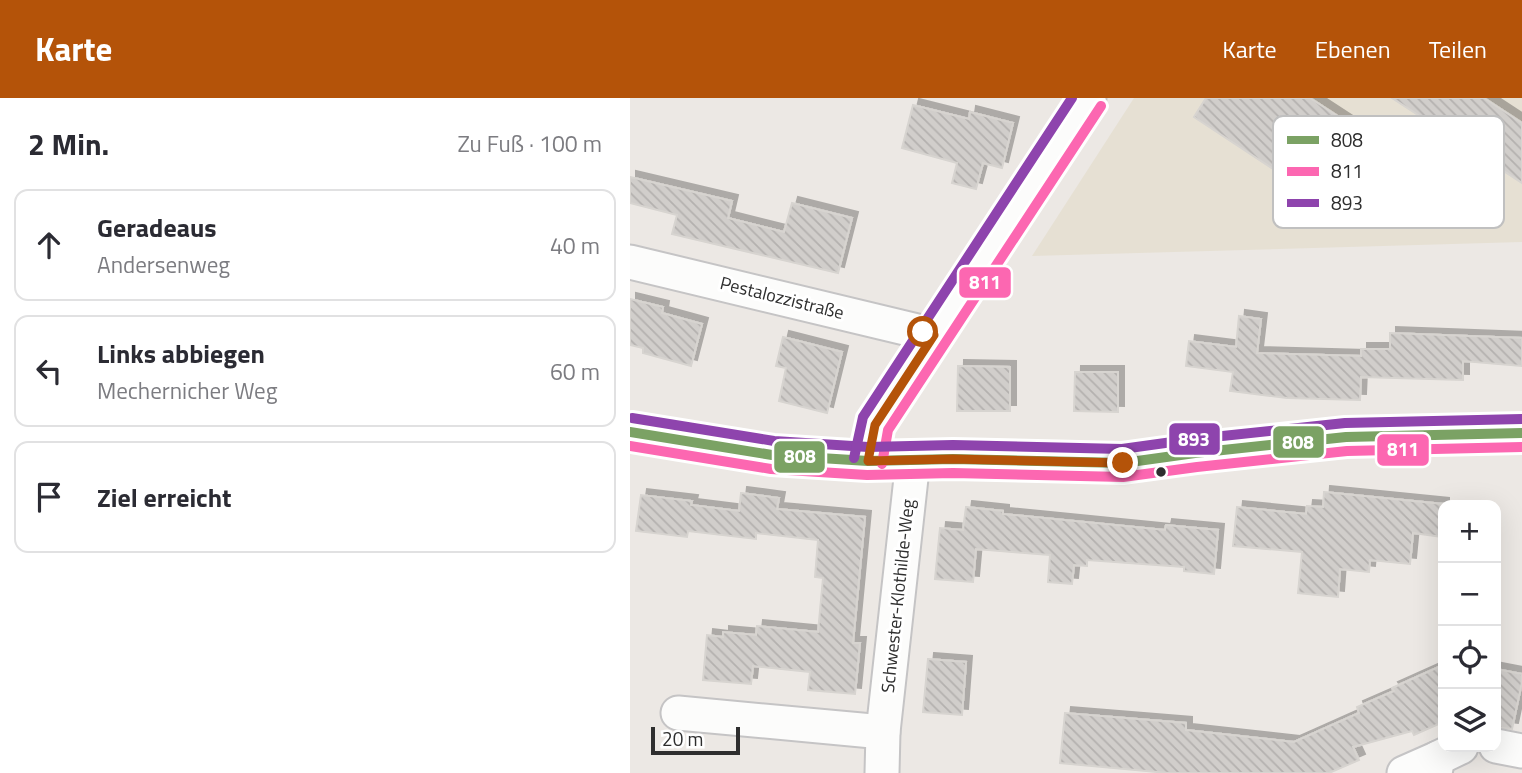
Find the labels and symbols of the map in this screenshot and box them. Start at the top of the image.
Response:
legend [1273,116,1504,228]
text: 808 [1331,125,1363,154]
text: 811 [1331,156,1363,185]
text: 893 [1331,188,1363,217]
line badge: 811 [958,266,1012,299]
text: 811 [969,267,1001,296]
street label: Pestalozzistraße [717,269,847,326]
route start [907,316,938,347]
line badge: 893 [1168,422,1221,456]
text: 893 [1178,424,1210,453]
line badge: 808 [1272,425,1325,459]
text: 808 [1282,427,1314,456]
line badge: 811 [1376,433,1430,467]
text: 811 [1387,434,1419,463]
line badge: 808 [773,440,826,474]
text: 808 [784,441,816,470]
route end [1107,447,1138,478]
unlabelled marker [1154,465,1168,479]
street label: Schwester-Klothilde-Weg [874,498,921,694]
scale bar [651,724,740,756]

